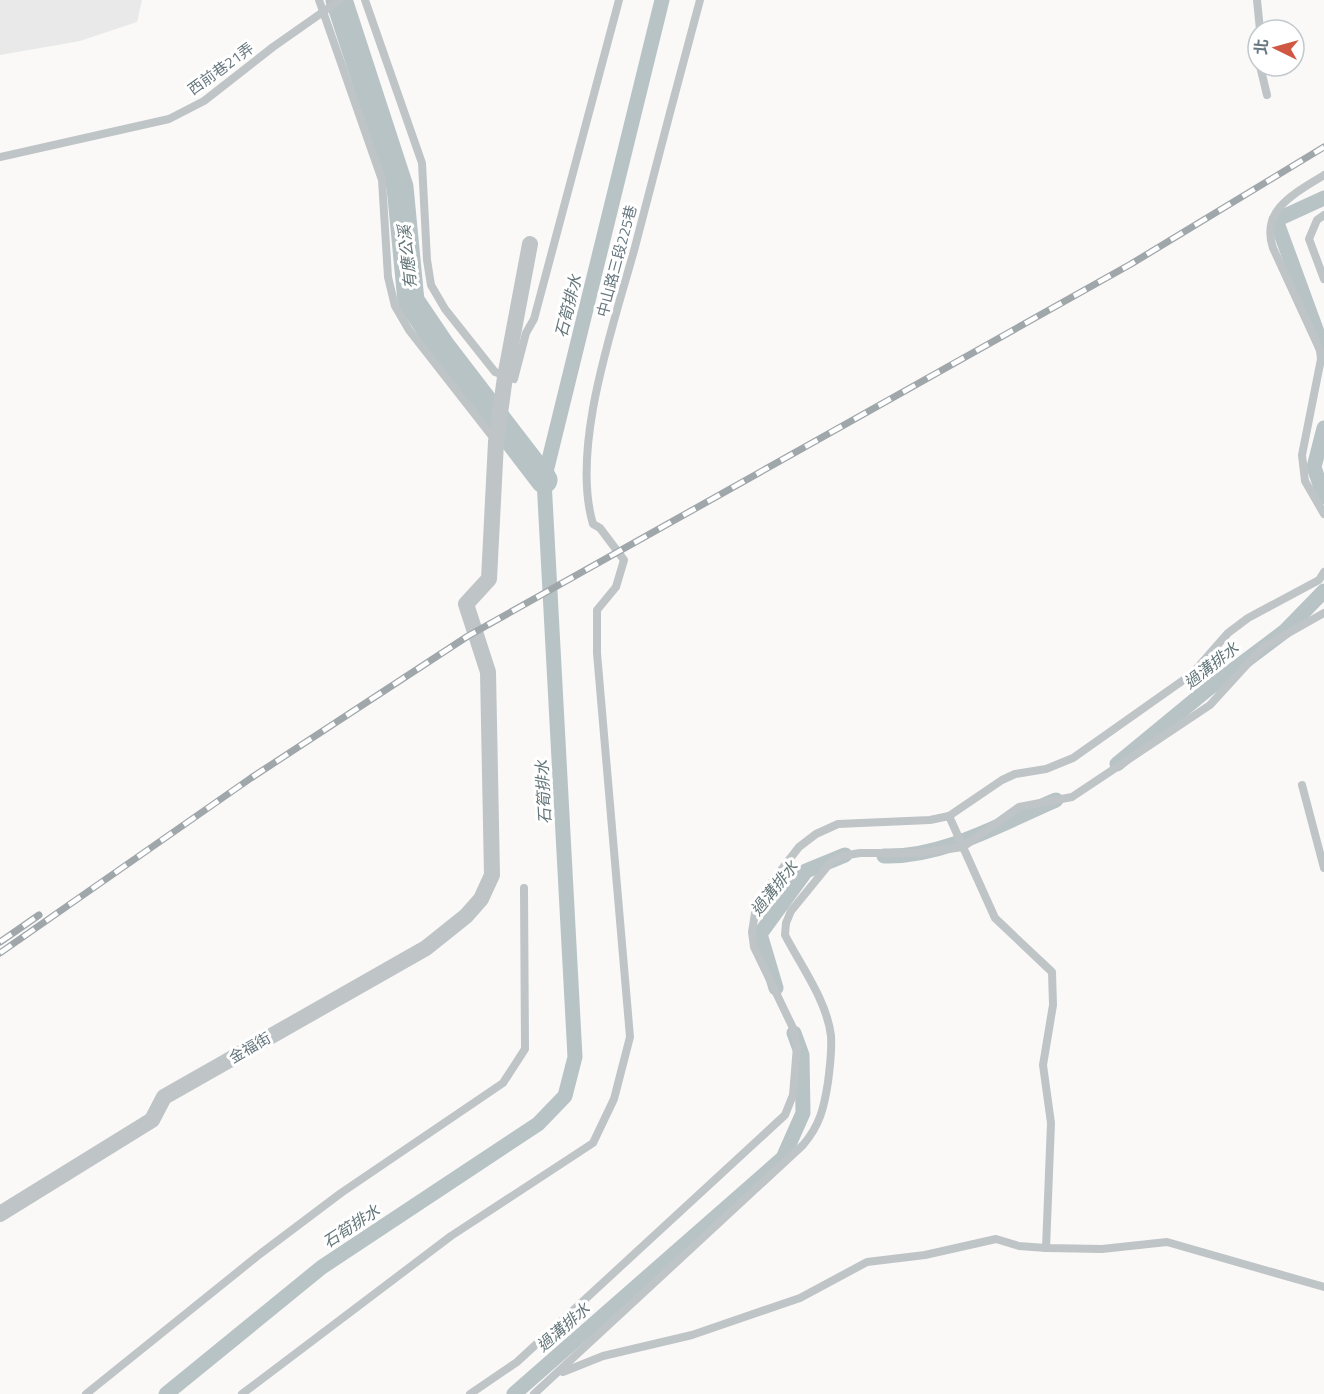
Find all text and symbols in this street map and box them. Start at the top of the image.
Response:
north arrow [1246,18,1306,78]
street label: 西前巷21弄 [183,37,259,100]
text: 北 [1248,38,1274,56]
street label: 中山路三段225巷 [591,202,643,319]
water label: 有應公溪 [392,222,422,290]
water label: 石筍排水 [549,271,588,340]
water label: 過溝排水 [1178,635,1244,694]
water label: 石筍排水 [529,758,557,825]
water label: 過溝排水 [745,855,804,920]
street label: 金福街 [225,1026,275,1069]
water label: 石筍排水 [318,1198,385,1253]
water label: 過溝排水 [531,1296,596,1357]

